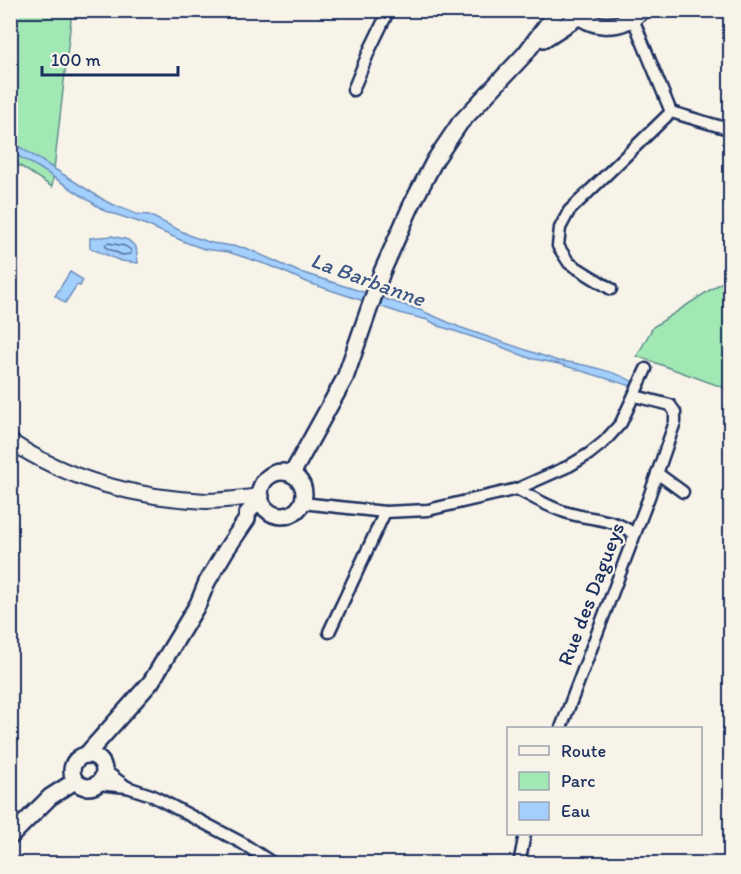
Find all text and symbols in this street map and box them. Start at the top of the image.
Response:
scale bar [42,39,178,77]
text: 100 m [51,49,101,71]
water label: La Barbanne [307,246,430,313]
street label: Rue des Dagueys [552,519,629,669]
legend [507,727,702,835]
text: Route [561,740,606,762]
text: Parc [561,770,595,792]
text: Eau [561,800,590,822]

